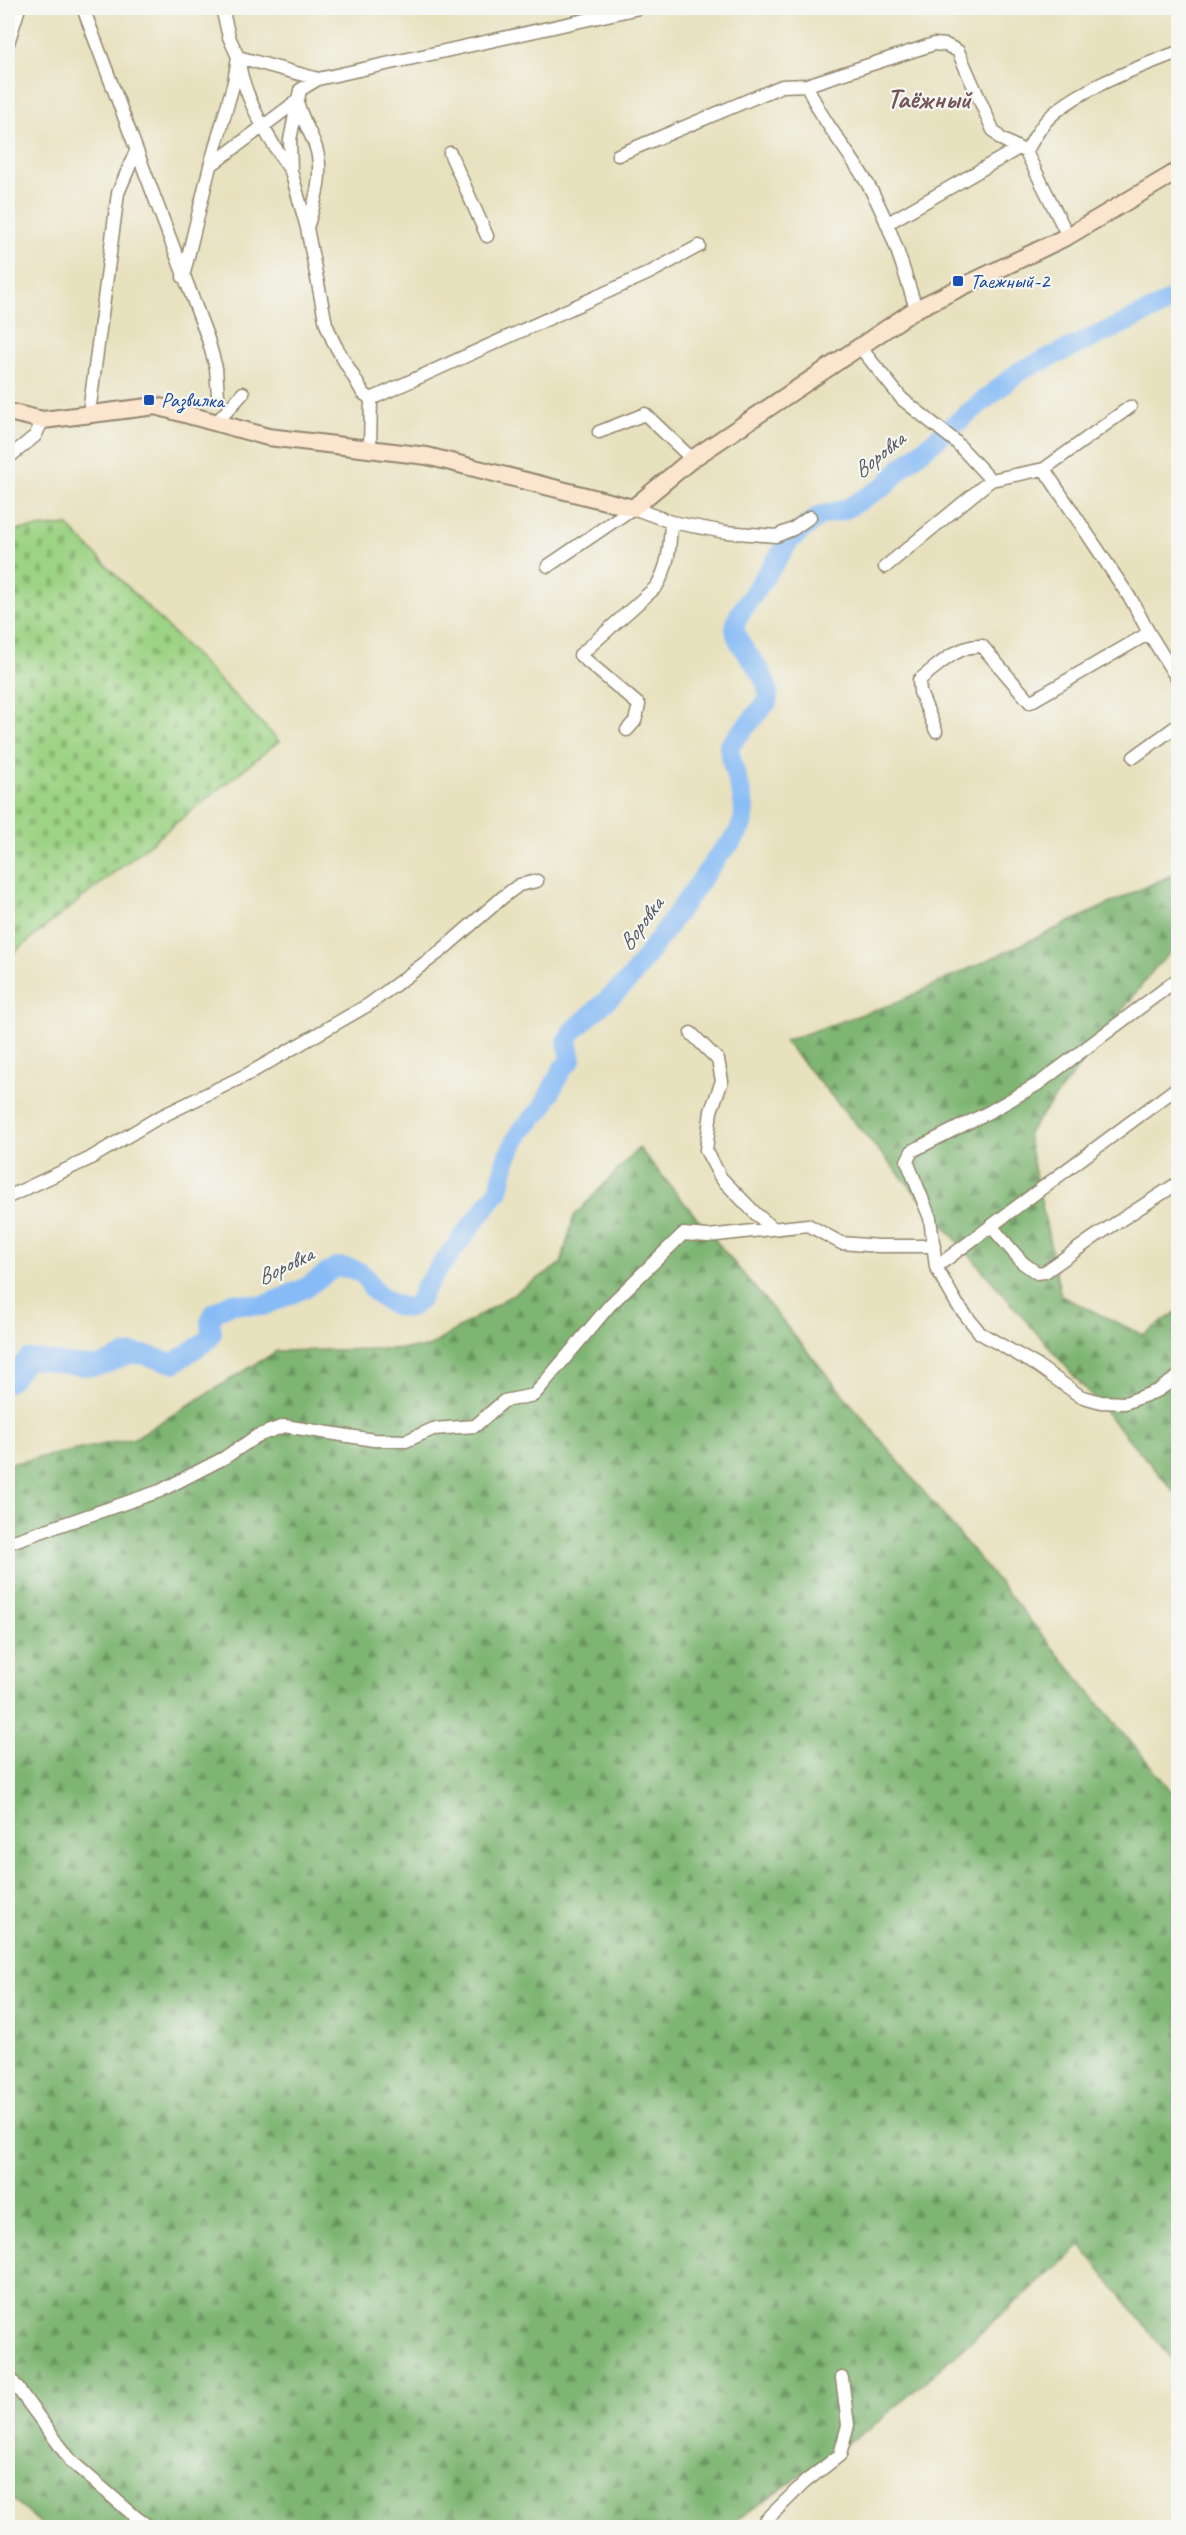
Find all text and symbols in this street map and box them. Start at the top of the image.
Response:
district label: Таёжный [887,82,974,116]
place label: Таежный-2 [970,268,1051,294]
marker: Таежный-2 [951,274,965,288]
place label: Развилка [161,387,226,414]
marker: Развилка [142,393,156,407]
water label: Воровка [847,424,913,484]
water label: Воровка [612,890,671,956]
water label: Воровка [252,1239,320,1292]

